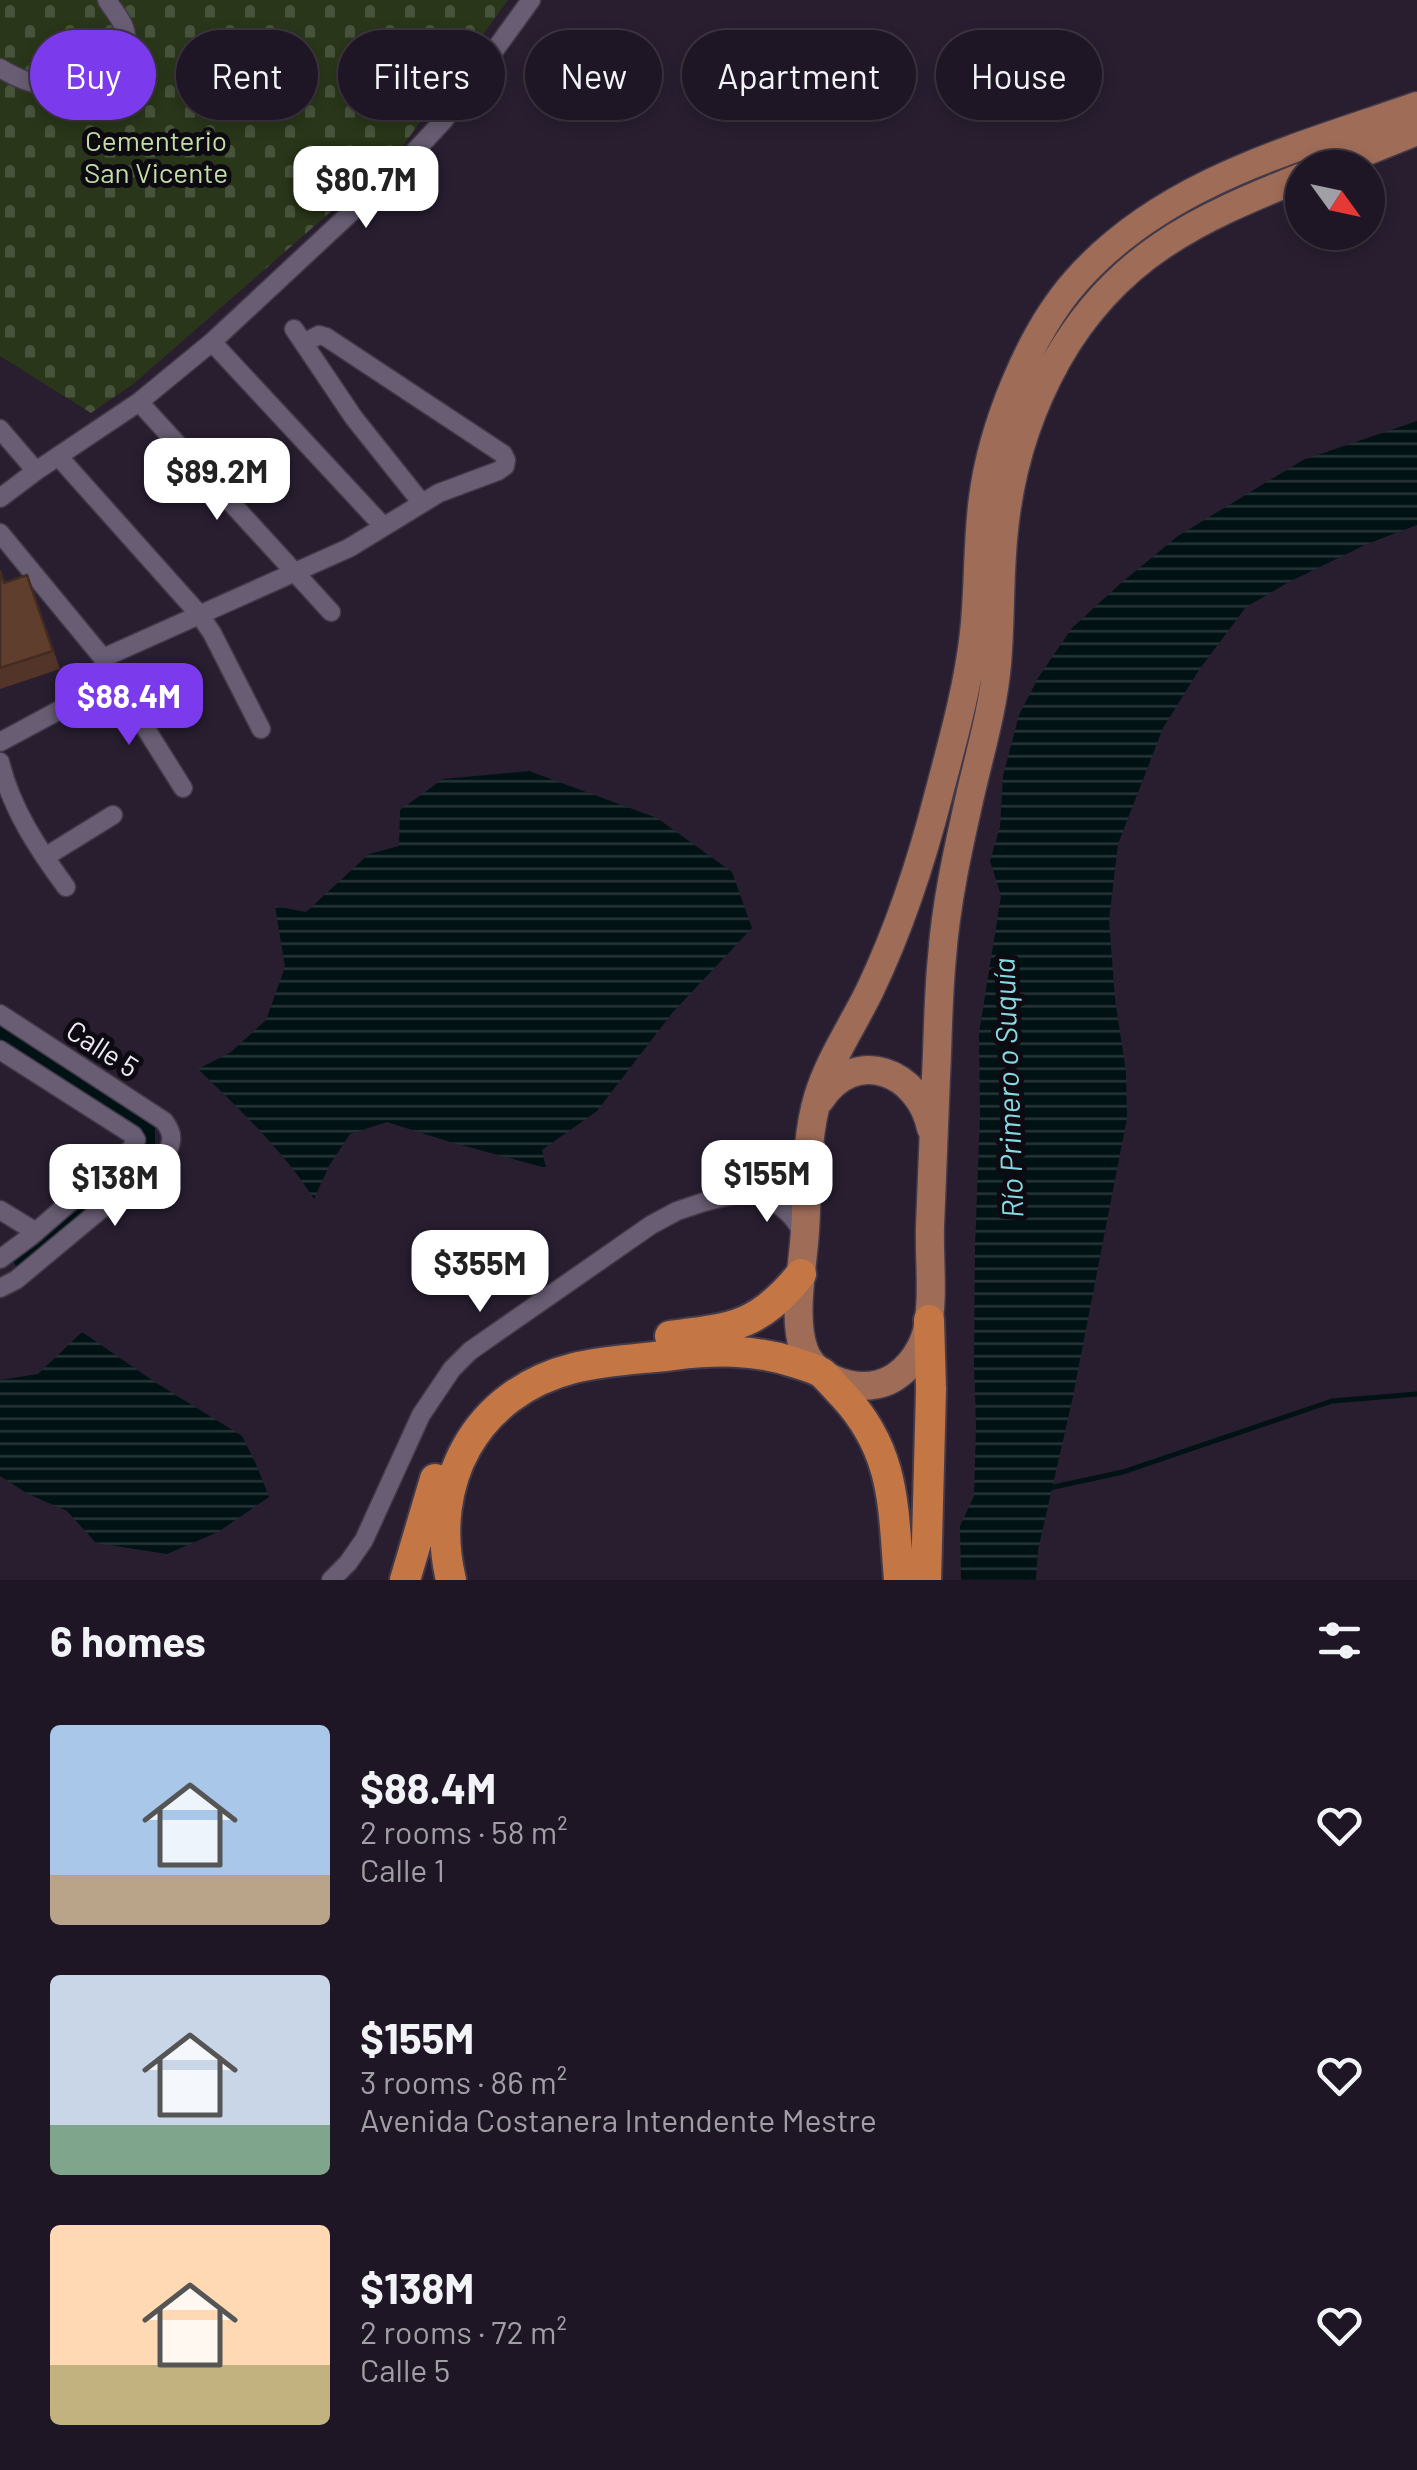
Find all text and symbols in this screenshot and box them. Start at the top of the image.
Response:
chip: Buy [30,30,156,120]
chip: Rent [176,30,318,120]
chip: Filters [338,30,505,120]
chip: New [525,30,662,120]
chip: Apartment [682,30,916,120]
chip: House [936,30,1102,120]
park label: Cementerio San Vicente [84,123,228,189]
pin: $80.7M [285,146,447,231]
north arrow [1285,150,1385,250]
map controls [1285,150,1385,250]
text: $80.7M [315,159,417,197]
pin: $89.2M [136,438,298,523]
text: $89.2M [166,451,268,489]
pin: $88.4M [48,663,210,748]
text: $88.4M [77,676,181,714]
water label: Río Primero o Suquía [984,957,1030,1219]
street label: Calle 5 [61,1012,145,1084]
pin: $155M [697,1140,837,1225]
pin: $138M [45,1144,185,1229]
text: $155M [723,1153,811,1191]
text: $138M [71,1157,159,1195]
pin: $355M [410,1230,550,1315]
text: $355M [434,1243,526,1281]
icon: filters [1312,1613,1367,1668]
text: 6 homes [50,1615,206,1665]
text: $88.4M [360,1762,496,1812]
icon: home [130,1765,250,1885]
icon: heart [1312,1798,1367,1853]
text: 2 rooms · 58 m² [360,1812,568,1850]
text: Calle 1 [360,1850,445,1888]
text: $155M [360,2012,474,2062]
icon: home [130,2015,250,2135]
icon: heart [1312,2048,1367,2103]
text: 3 rooms · 86 m² [360,2062,567,2100]
text: Avenida Costanera Intendente Mestre [360,2100,877,2138]
text: $138M [360,2262,474,2312]
icon: home [130,2265,250,2385]
icon: heart [1312,2298,1367,2353]
text: 2 rooms · 72 m² [360,2312,567,2350]
text: Calle 5 [360,2350,450,2388]

